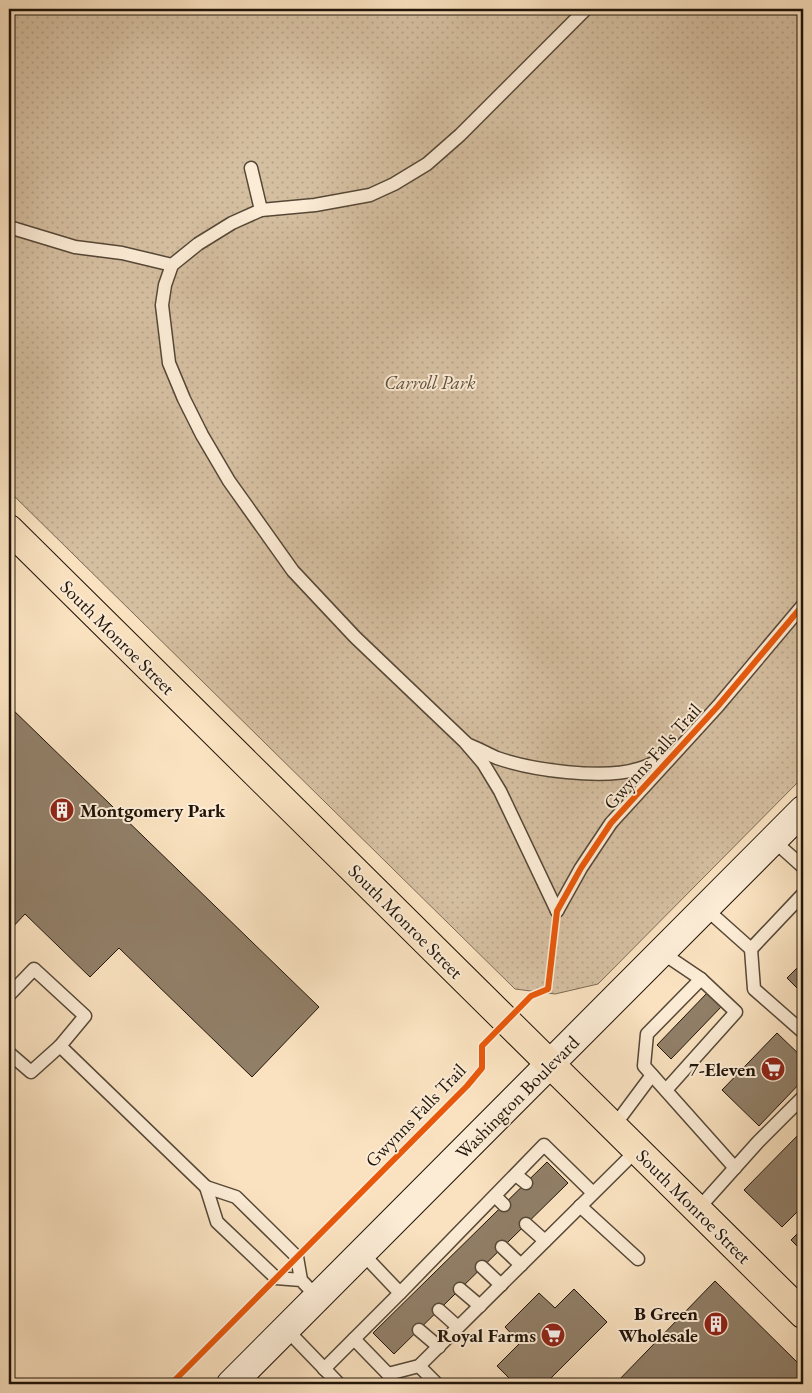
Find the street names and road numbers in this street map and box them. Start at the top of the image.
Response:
street label: South Monroe Street [55,575,180,700]
street label: Gwynns Falls Trail [598,698,707,815]
street label: South Monroe Street [343,859,468,984]
street label: Washington Boulevard [450,1030,585,1165]
street label: Gwynns Falls Trail [359,1058,472,1173]
street label: South Monroe Street [631,1144,756,1269]

